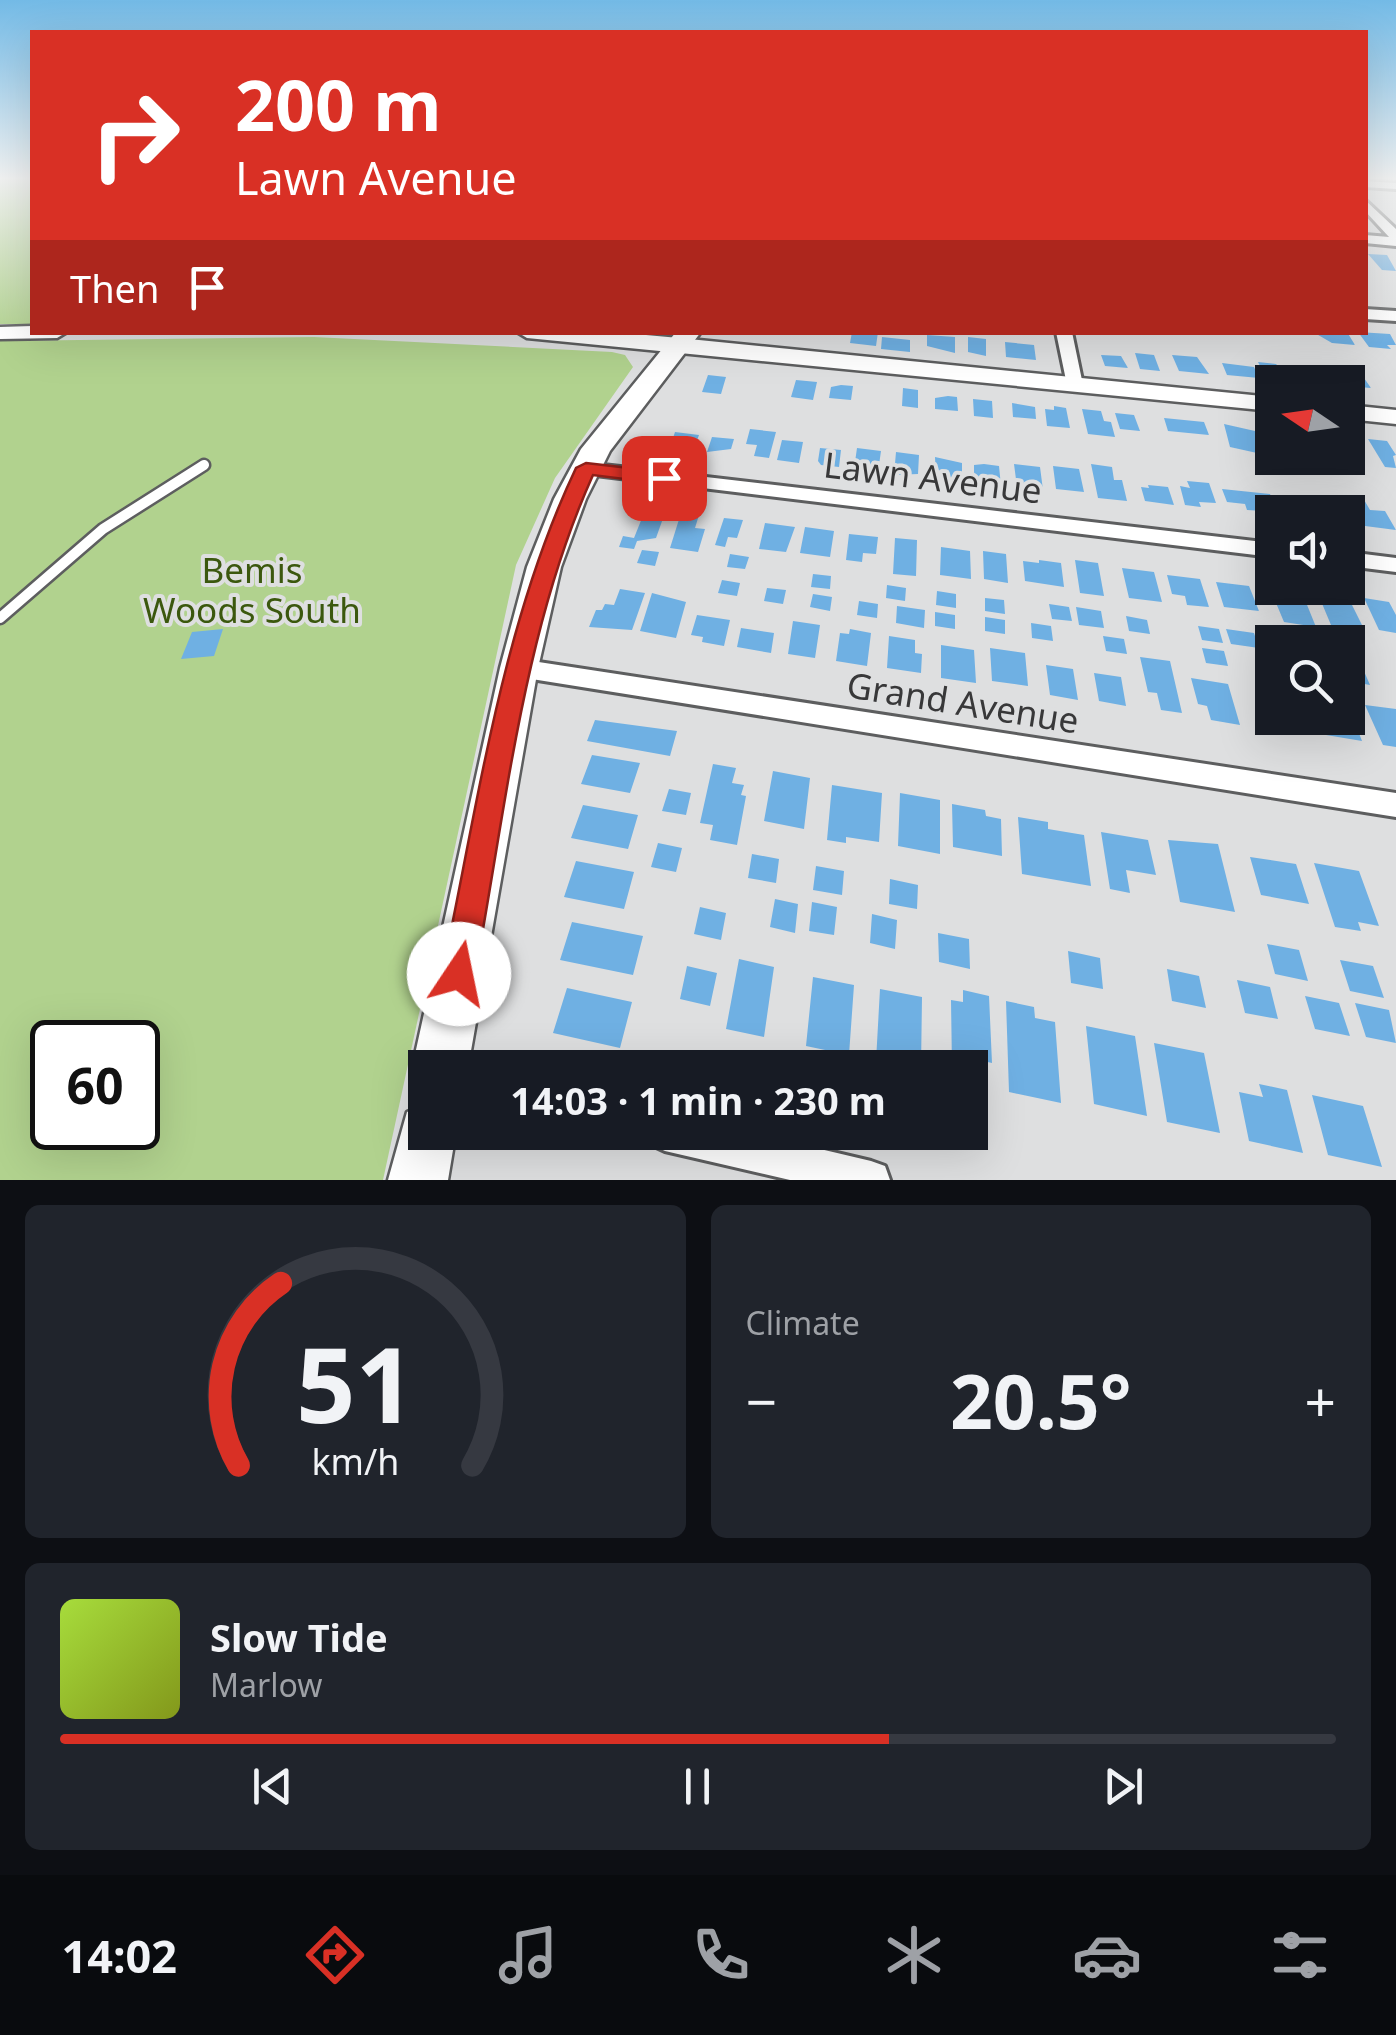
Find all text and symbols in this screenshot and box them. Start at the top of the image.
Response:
text: 200 m [235,56,442,152]
icon: right [70,70,200,200]
text: Lawn Avenue [235,147,517,208]
icon: arrive [180,260,235,315]
text: Then [70,262,160,314]
north arrow [1255,365,1365,475]
map controls [1255,365,1365,735]
pin [622,436,707,521]
street label: Lawn Avenue [821,440,1045,514]
icon: arrive [637,451,692,506]
button: sound [1255,495,1365,605]
park label: Bemis Woods South [143,546,361,633]
button: search [1255,625,1365,735]
street label: Grand Avenue [844,660,1082,744]
position arrow [407,922,511,1026]
speed limit sign: 60 [30,1020,160,1150]
text: 14:03 · 1 min · 230 m [510,1074,886,1126]
text: Climate [746,1301,860,1344]
text: 51 [296,1312,415,1453]
text: 20.5° [950,1349,1132,1451]
text: − [746,1363,777,1438]
text: + [1305,1363,1336,1438]
text: km/h [311,1437,399,1485]
text: Slow Tide [210,1611,388,1663]
text: Marlow [210,1663,322,1706]
icon: previous [245,1759,300,1814]
icon: pause [670,1759,725,1814]
icon: next [1096,1759,1151,1814]
icon: directions [300,1920,370,1990]
icon: music [493,1920,563,1990]
icon: phone [686,1920,756,1990]
icon: climate [879,1920,949,1990]
icon: car [1072,1920,1142,1990]
icon: filters [1265,1920,1335,1990]
text: 14:02 [61,1925,177,1986]

